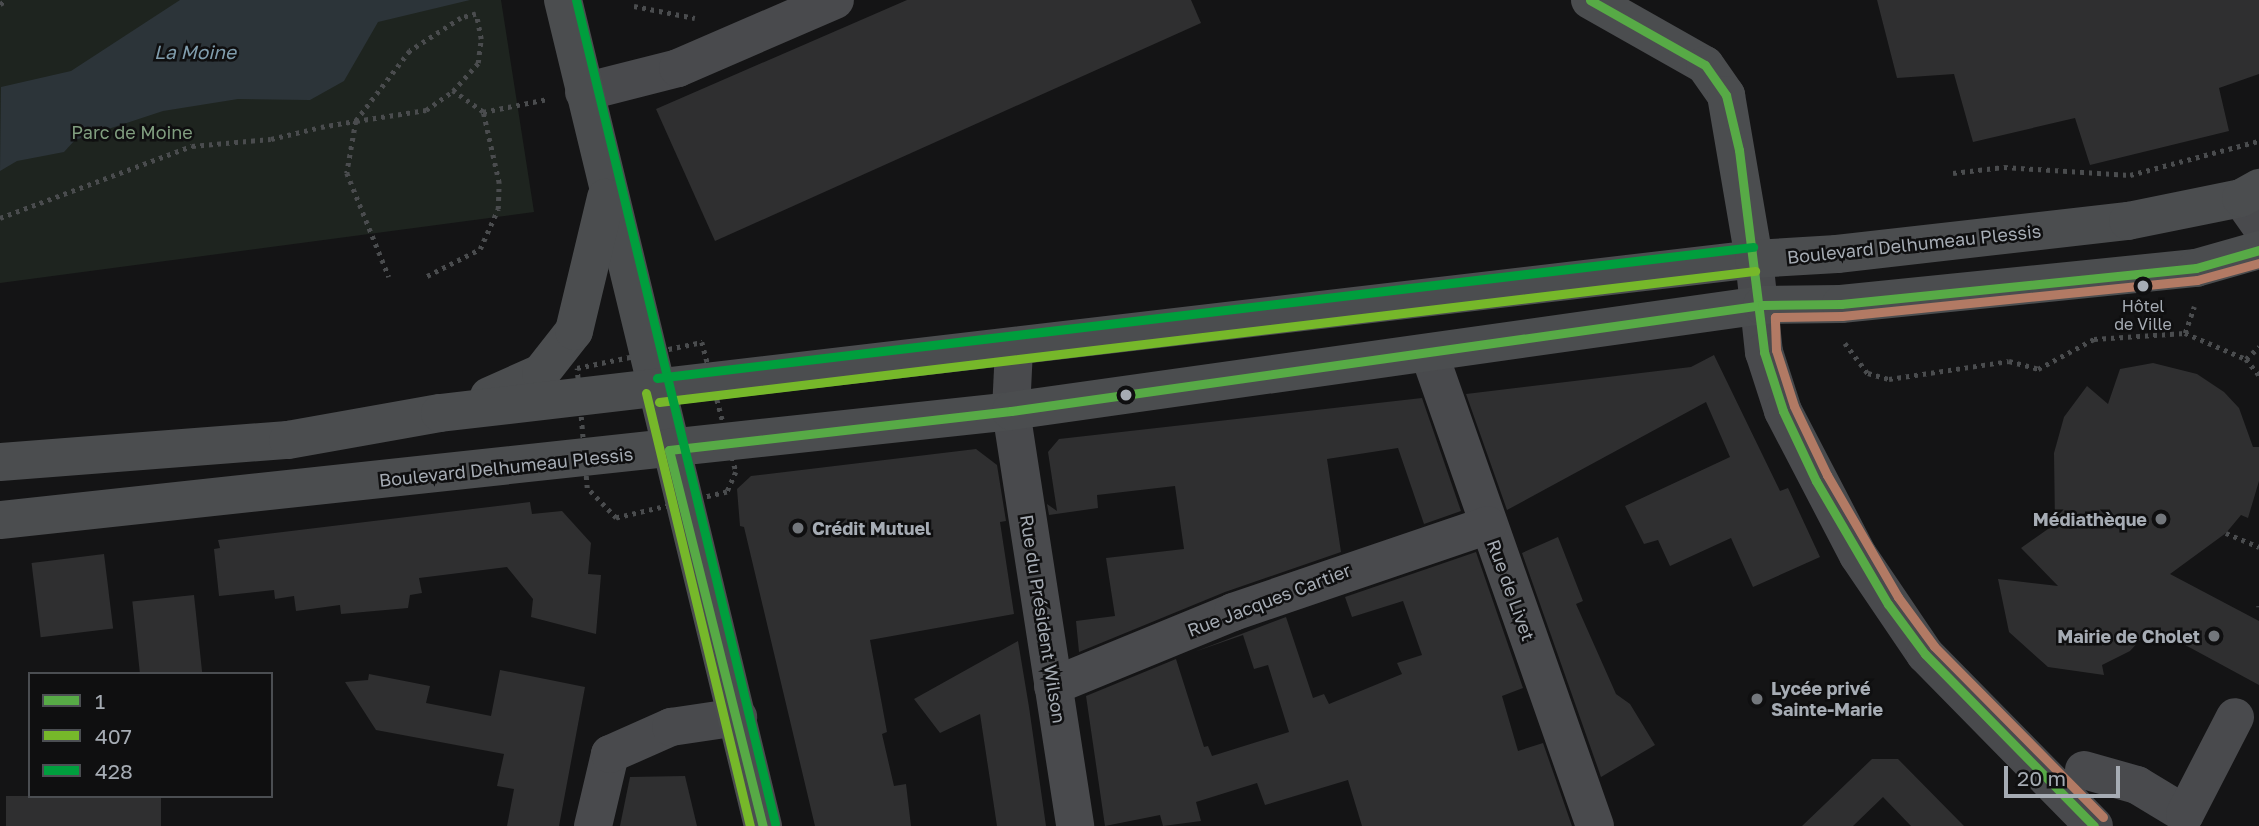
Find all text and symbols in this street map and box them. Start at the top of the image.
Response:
water label: La Moine [154,41,236,63]
park label: Parc de Moine [71,121,193,143]
street label: Boulevard Delhumeau Plessis [1786,220,2042,268]
marker: Hôtel de Ville [2136,279,2150,293]
place label: Hôtel de Ville [2114,296,2172,334]
unlabelled marker [1119,388,1133,402]
street label: Boulevard Delhumeau Plessis [378,443,634,491]
place label: Médiathèque [2033,508,2147,530]
marker: Médiathèque [2153,511,2169,527]
street label: Rue du Président Wilson [1016,513,1070,725]
place label: Crédit Mutuel [812,517,931,539]
marker: Crédit Mutuel [790,520,806,536]
street label: Rue de Livet [1483,536,1539,644]
street label: Rue Jacques Cartier [1184,559,1354,641]
place label: Mairie de Cholet [2057,625,2200,647]
marker: Mairie de Cholet [2206,628,2222,644]
legend [28,672,273,798]
place label: Lycée privé Sainte-Marie [1771,678,1883,720]
text: 1 [95,688,105,714]
marker: Lycée privé Sainte-Marie [1749,691,1765,707]
text: 407 [95,723,132,749]
scale bar [2007,752,2122,796]
text: 428 [95,758,133,784]
text: 20 m [2017,765,2066,791]

